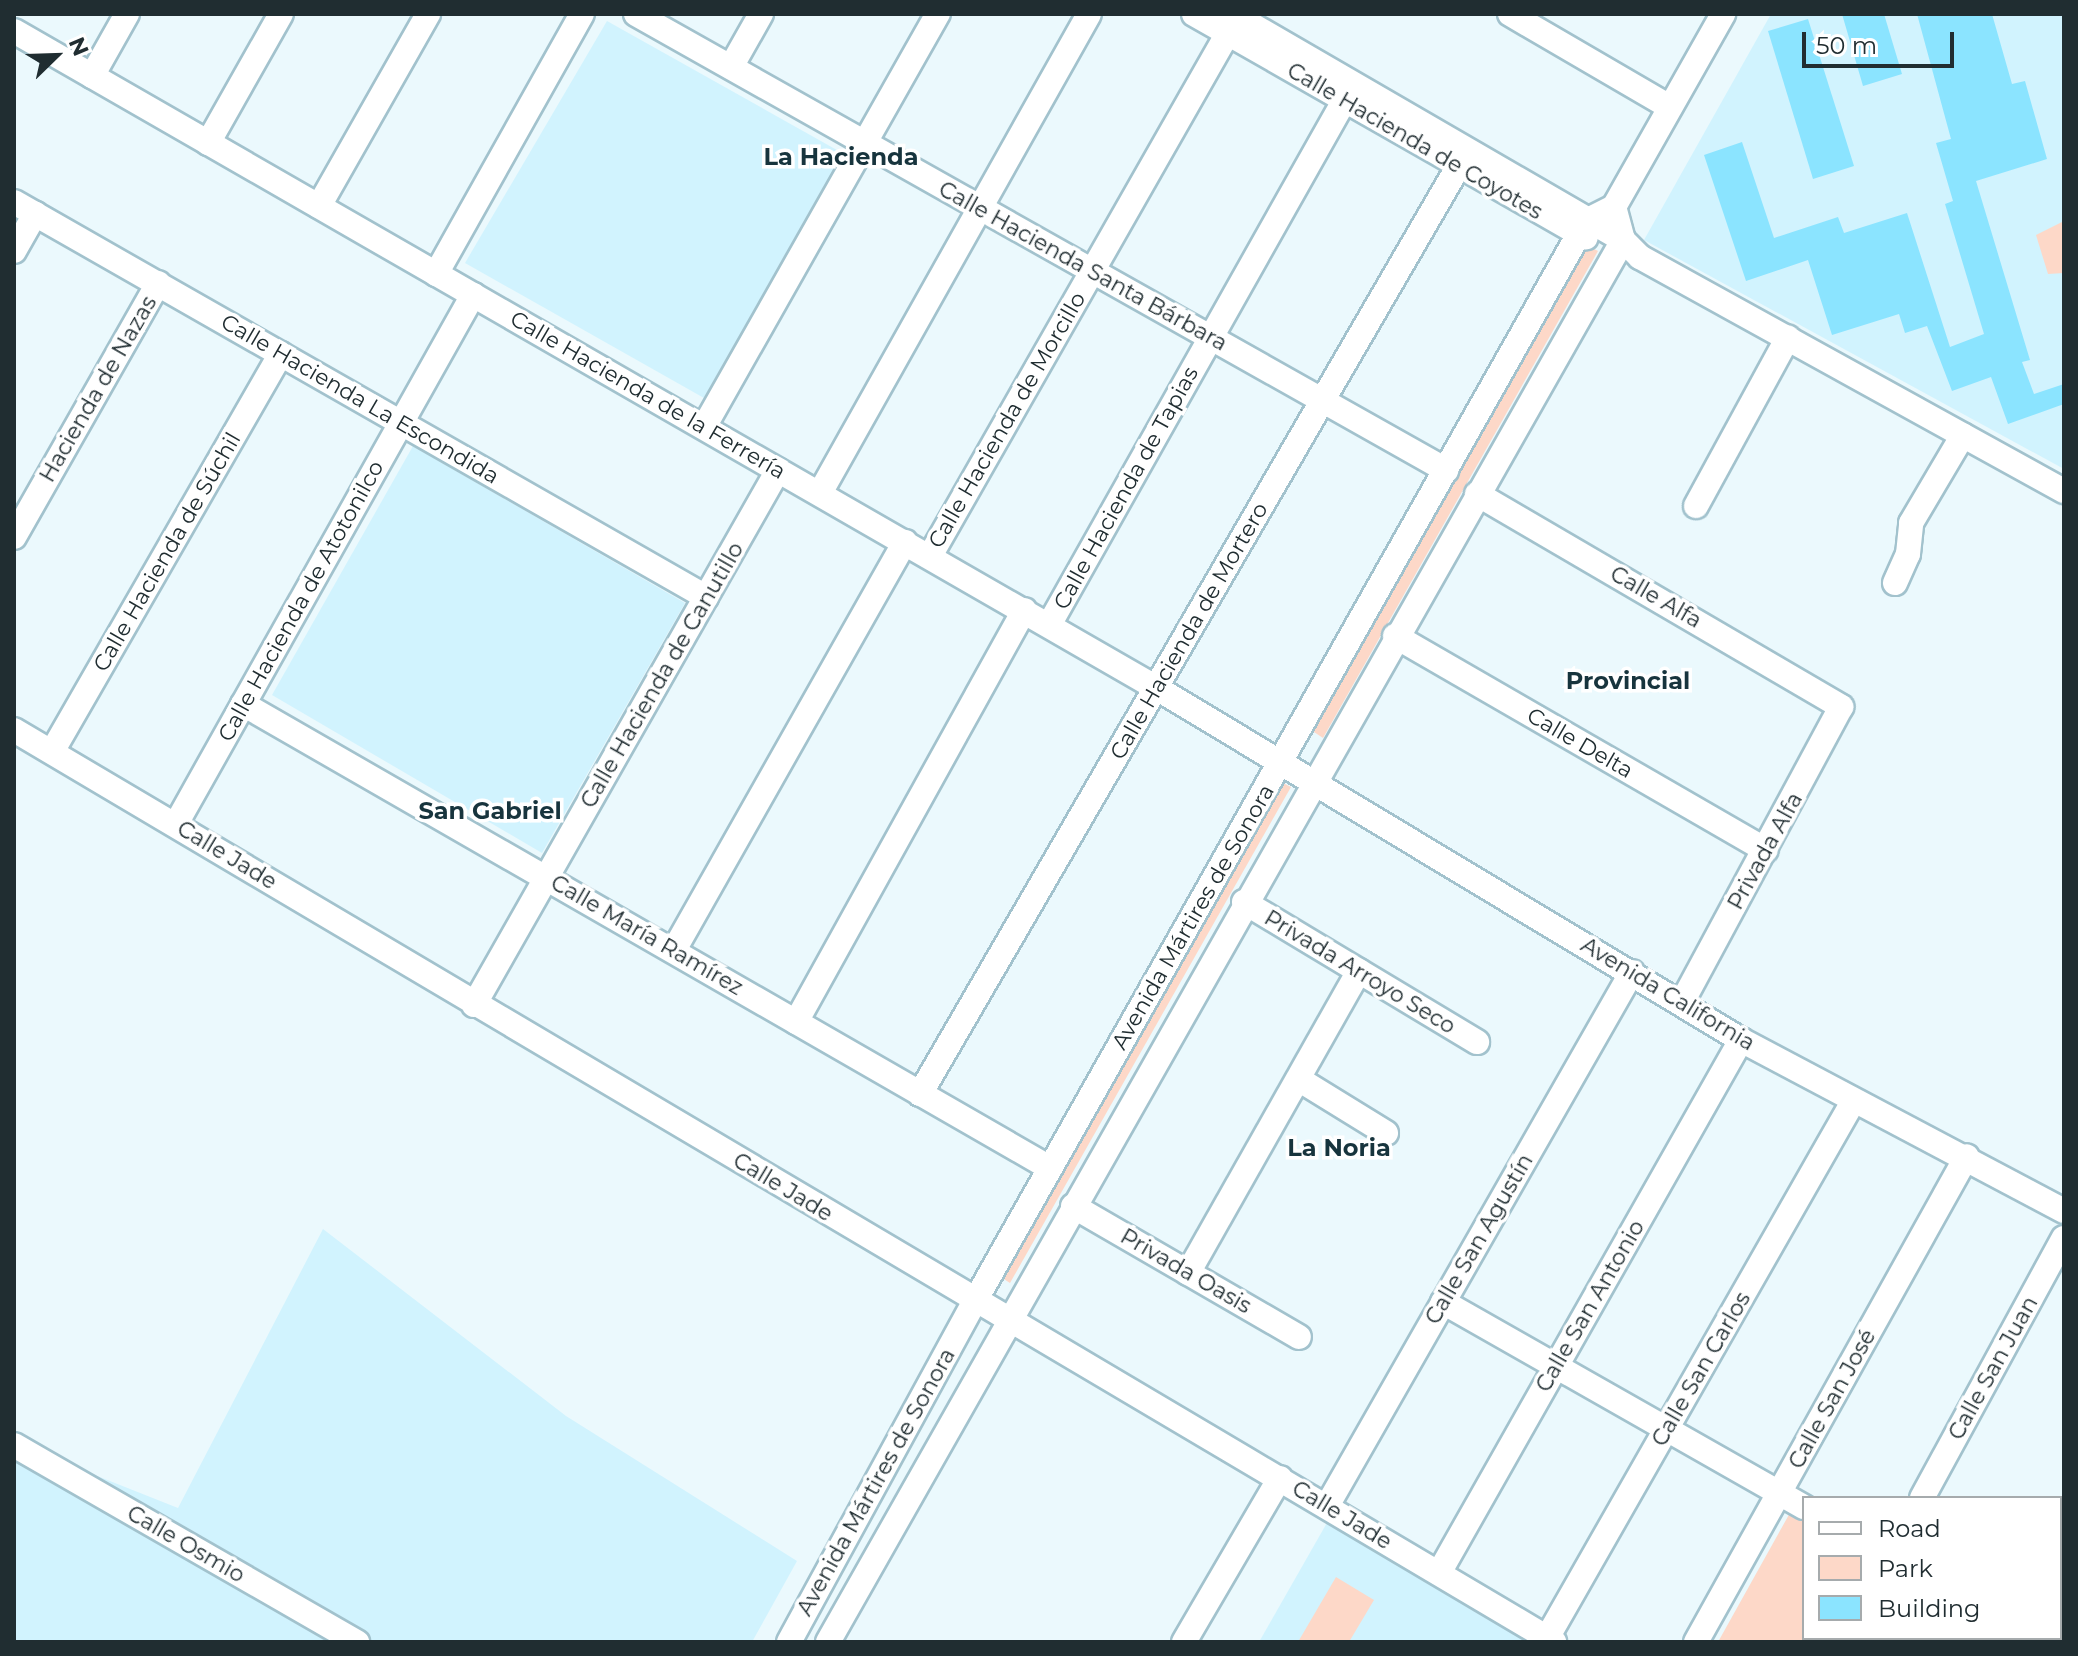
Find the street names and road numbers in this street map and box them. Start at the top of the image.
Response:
street label: Calle Hacienda de Coyotes [1283,57,1547,225]
street label: Calle Hacienda Santa Bárbara [934,176,1232,356]
street label: Calle Hacienda de Morcillo [923,287,1091,553]
street label: Hacienda de Nazas [34,291,162,487]
street label: Calle Hacienda de la Ferrería [506,305,790,485]
street label: Calle Hacienda La Escondida [216,308,504,490]
street label: Calle Hacienda de Tapias [1048,362,1204,614]
street label: Calle Hacienda de Súchil [88,428,246,676]
street label: Calle Hacienda de Atotonilco [213,456,389,746]
street label: Calle Hacienda de Mortero [1105,498,1273,764]
street label: Calle Hacienda de Canutillo [575,537,749,813]
street label: Calle Alfa [1606,560,1706,634]
street label: Calle Delta [1522,702,1638,784]
street label: Avenida Mártires de Sonora [1106,780,1280,1054]
street label: Privada Alfa [1722,788,1808,914]
street label: Calle Jade [172,815,282,895]
street label: Calle María Ramírez [546,869,748,1001]
street label: Privada Arroyo Seco [1260,904,1460,1040]
street label: Avenida California [1576,932,1760,1056]
street label: Calle Jade [728,1147,838,1227]
street label: Calle San Agustín [1419,1149,1539,1329]
street label: Calle San Antonio [1530,1215,1650,1397]
street label: Privada Oasis [1116,1223,1256,1319]
street label: Calle San Carlos [1646,1287,1756,1451]
street label: Calle San Juan [1943,1292,2043,1444]
street label: Calle San José [1783,1325,1881,1473]
street label: Avenida Mártires de Sonora [791,1344,961,1620]
street label: Calle Jade [1287,1475,1397,1555]
street label: Calle Osmio [122,1500,250,1588]

